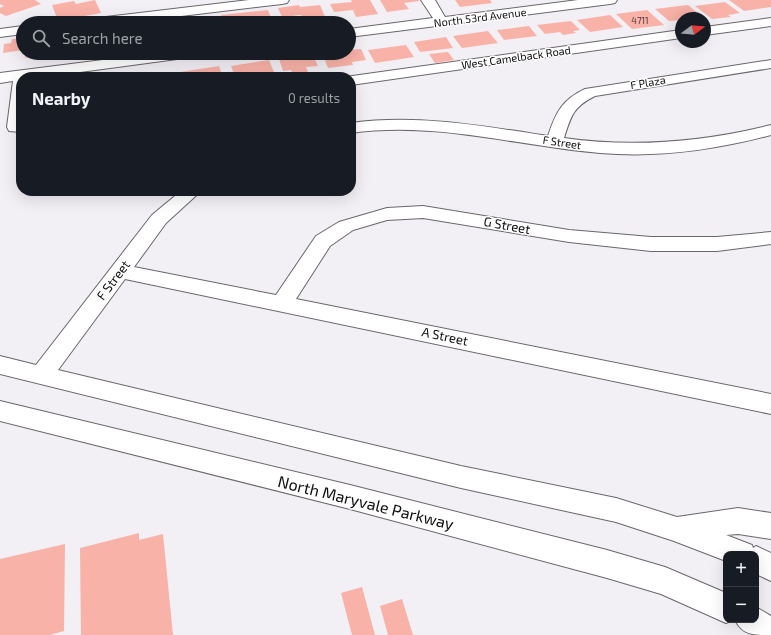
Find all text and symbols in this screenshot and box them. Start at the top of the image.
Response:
street label: North 53rd Avenue [433,5,527,29]
north arrow [675,12,711,48]
house number: 4711 [631,15,649,26]
search box [16,16,356,60]
icon: search [30,27,52,49]
text: Search here [62,29,143,47]
street label: West Camelback Road [460,43,572,71]
street label: F Plaza [629,73,667,91]
text: Nearby [32,88,90,108]
text: 0 results [288,90,340,106]
street label: F Street [542,133,582,151]
street label: G Street [482,213,532,237]
street label: F Street [93,257,133,303]
street label: A Street [420,323,470,349]
street label: North Maryvale Parkway [276,471,456,533]
map controls [723,551,759,623]
button: + [723,551,759,587]
button: − [723,587,759,623]

